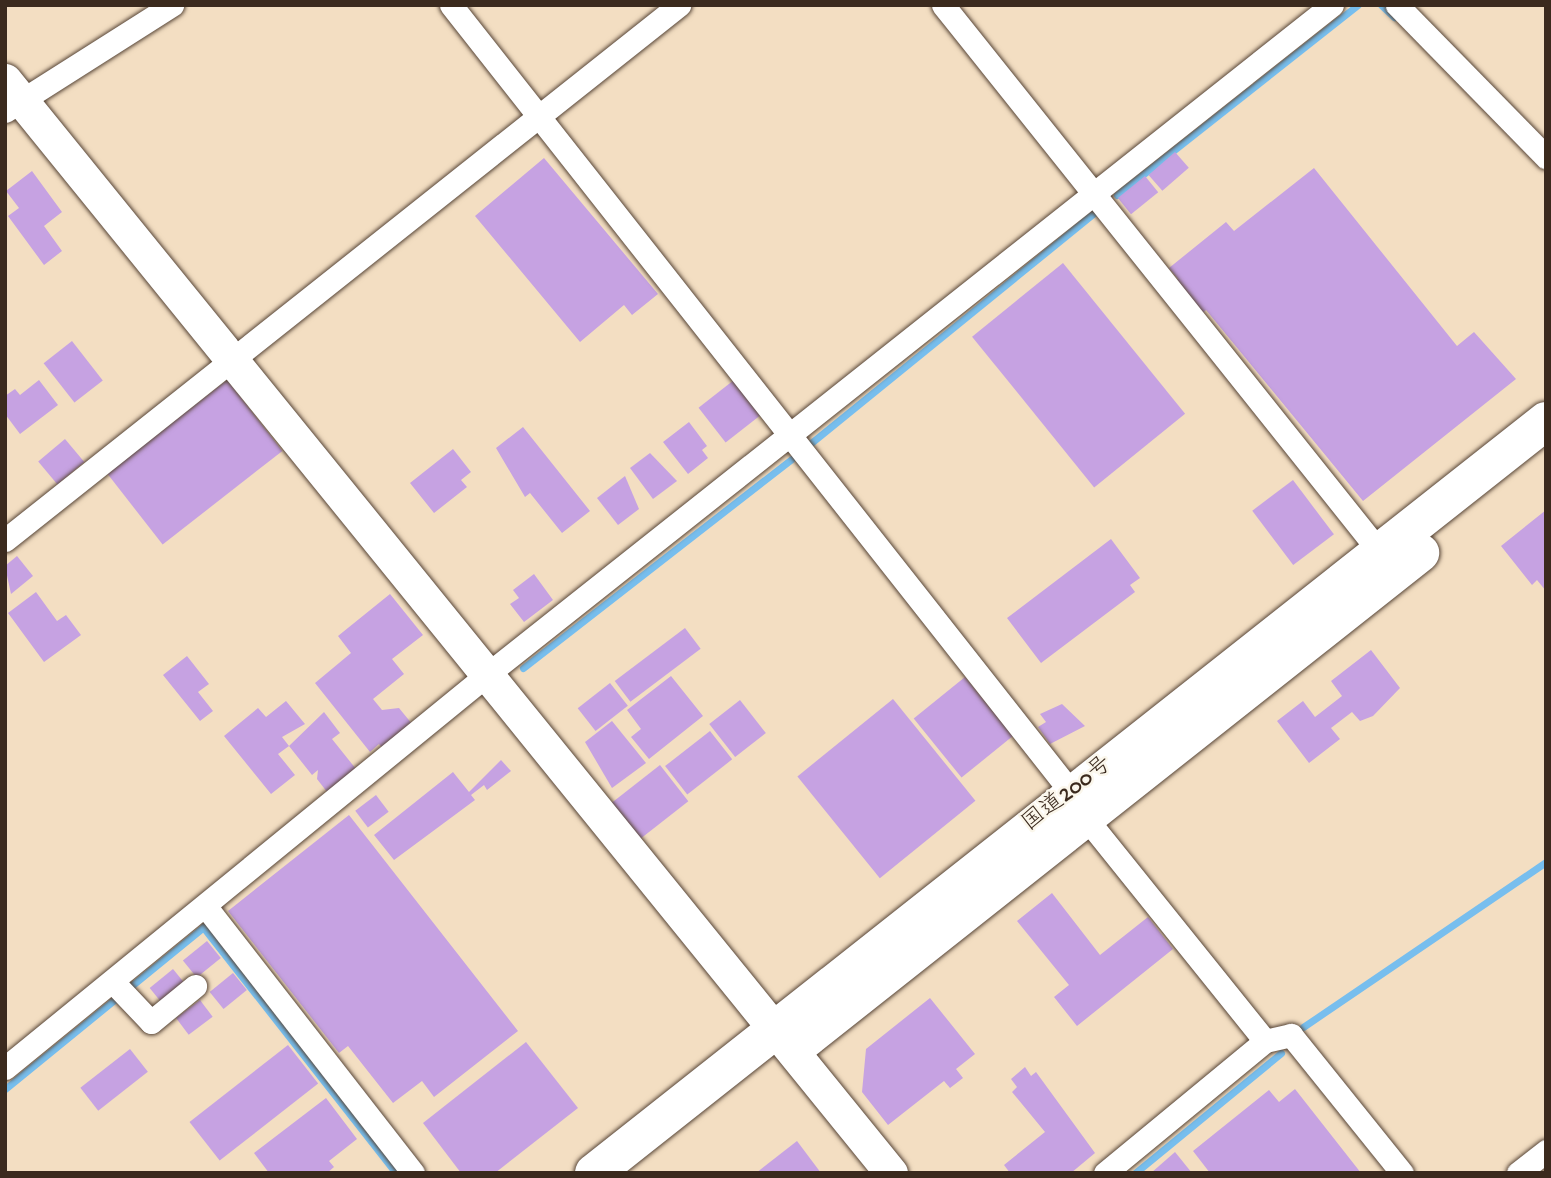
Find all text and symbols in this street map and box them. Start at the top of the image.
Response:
street label: 国道200号 [1018,751,1118,839]

